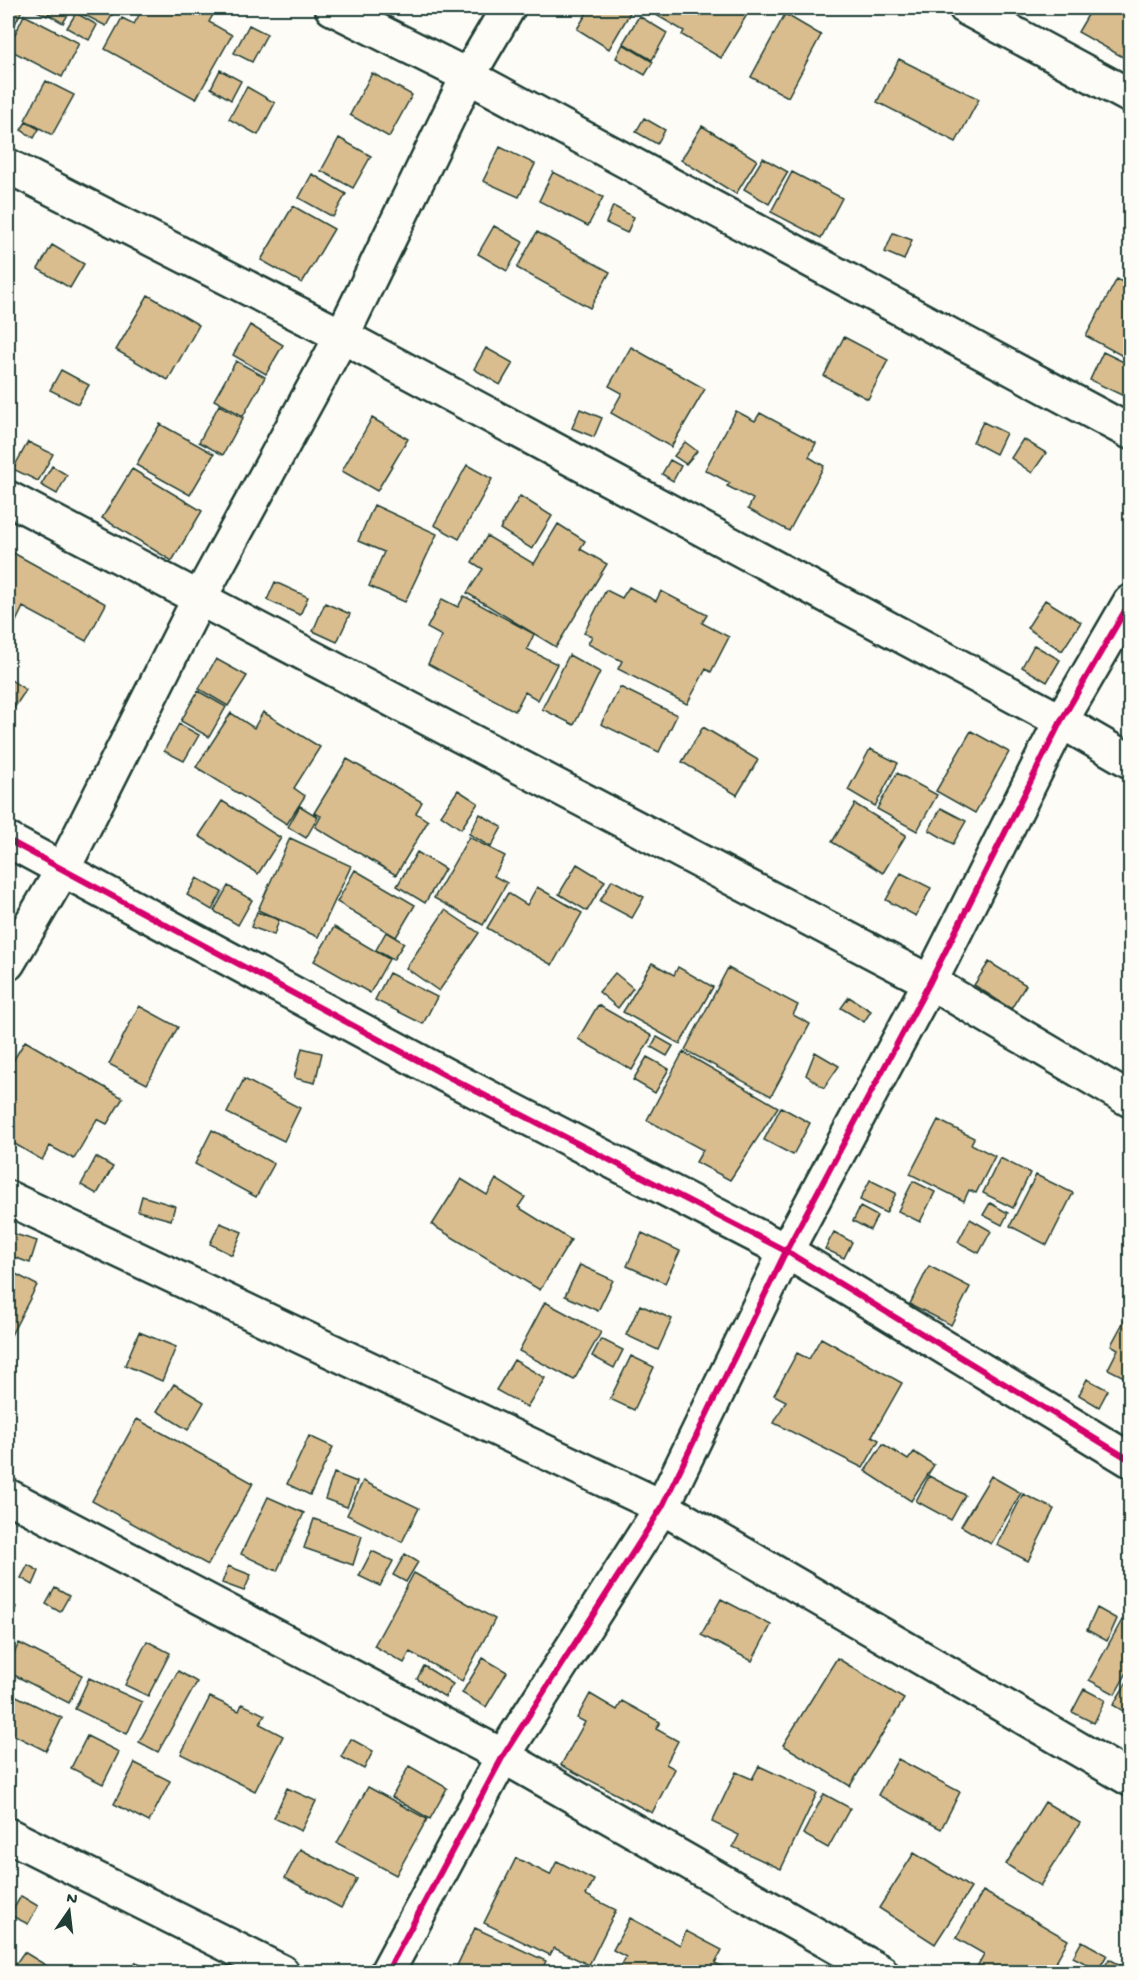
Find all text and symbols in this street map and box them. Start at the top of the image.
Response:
north arrow [39,1881,99,1941]
text: N [64,1889,80,1910]

